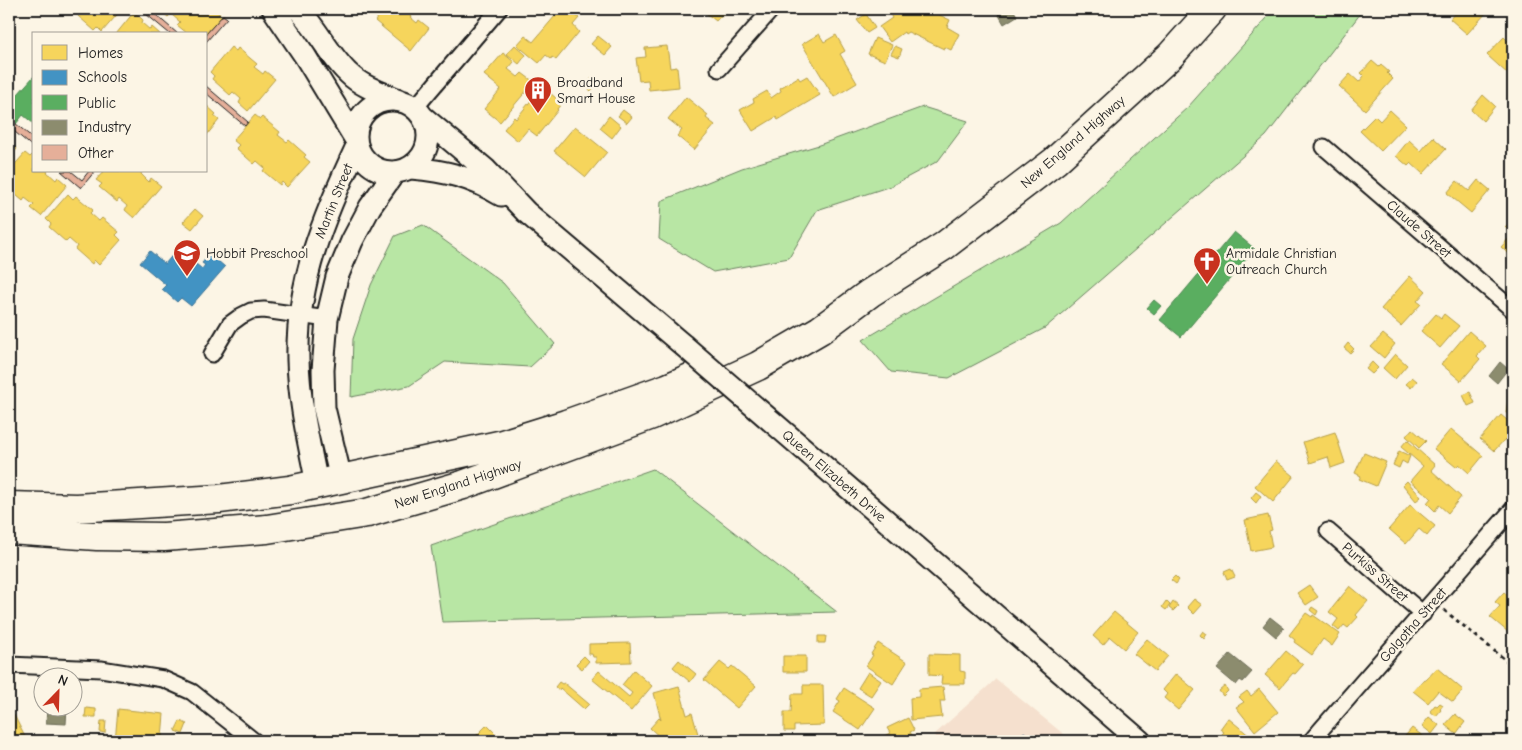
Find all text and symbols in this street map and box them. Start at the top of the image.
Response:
legend [32,32,208,172]
text: Homes [78,44,123,62]
text: Schools [78,68,127,86]
place label: Broadband Smart House [557,74,635,107]
building icon: Broadband Smart House [523,75,553,114]
street label: New England Highway [1017,92,1129,192]
text: Public [78,94,116,112]
text: Industry [78,118,131,136]
text: Other [78,144,113,162]
street label: Martin Street [311,160,357,241]
street label: Claude Street [1383,196,1456,262]
school or university icon: Hobbit Preschool [172,238,202,277]
place label: Hobbit Preschool [206,245,308,262]
place label: Armidale Christian Outreach Church [1226,245,1337,278]
church icon: Armidale Christian Outreach Church [1192,246,1222,285]
street label: Queen Elizabeth Drive [779,426,889,526]
street label: New England Highway [392,455,524,513]
street label: Purkiss Street [1339,539,1412,606]
street label: Golgotha Street [1376,583,1451,666]
north arrow [32,668,82,718]
text: N [55,671,70,690]

